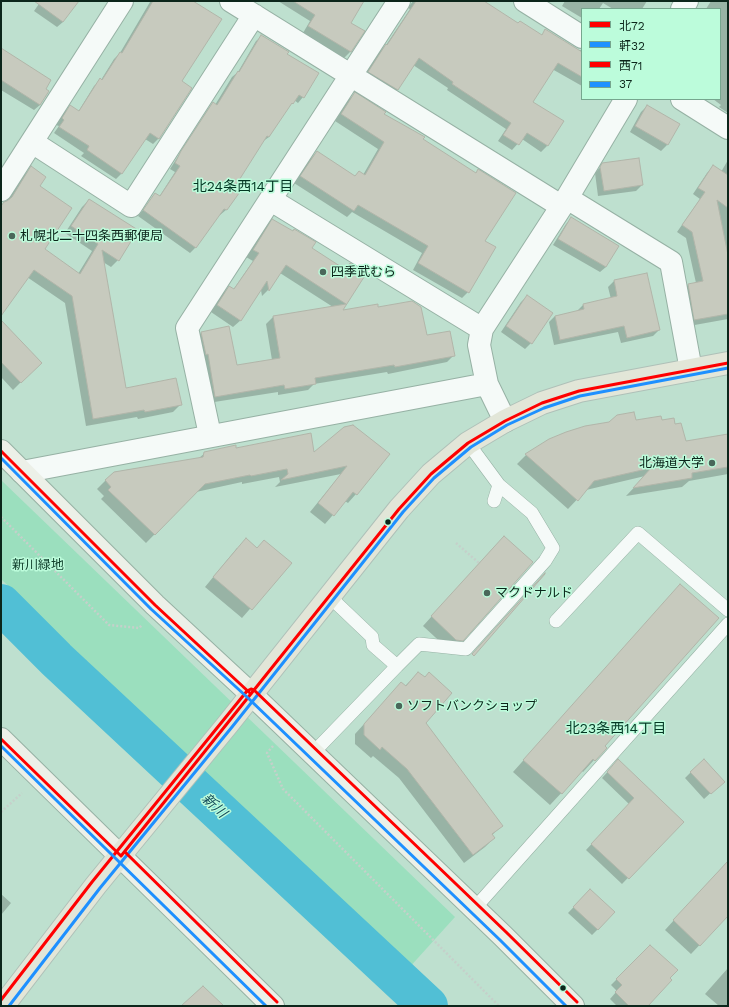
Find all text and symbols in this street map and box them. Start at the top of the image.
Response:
legend [581,8,721,100]
text: 北72 [619,19,645,33]
text: 軒32 [619,39,645,53]
text: 西71 [619,59,642,73]
text: 37 [619,77,632,91]
district label: 北24条西14丁目 [193,179,293,195]
place label: 札幌北二十四条西郵便局 [20,228,163,244]
marker: 札幌北二十四条西郵便局 [7,231,17,241]
place label: 四季武むら [331,264,396,280]
marker: 四季武むら [318,267,328,277]
place label: 北海道大学 [639,455,704,471]
marker: 北海道大学 [707,458,717,468]
unlabelled marker [383,517,393,527]
park label: 新川緑地 [12,557,64,573]
place label: マクドナルド [495,585,573,601]
marker: マクドナルド [482,588,492,598]
place label: ソフトバンクショップ [407,698,537,714]
marker: ソフトバンクショップ [394,701,404,711]
district label: 北23条西14丁目 [566,721,666,737]
water label: 新川 [198,790,230,822]
unlabelled marker [558,983,568,993]

